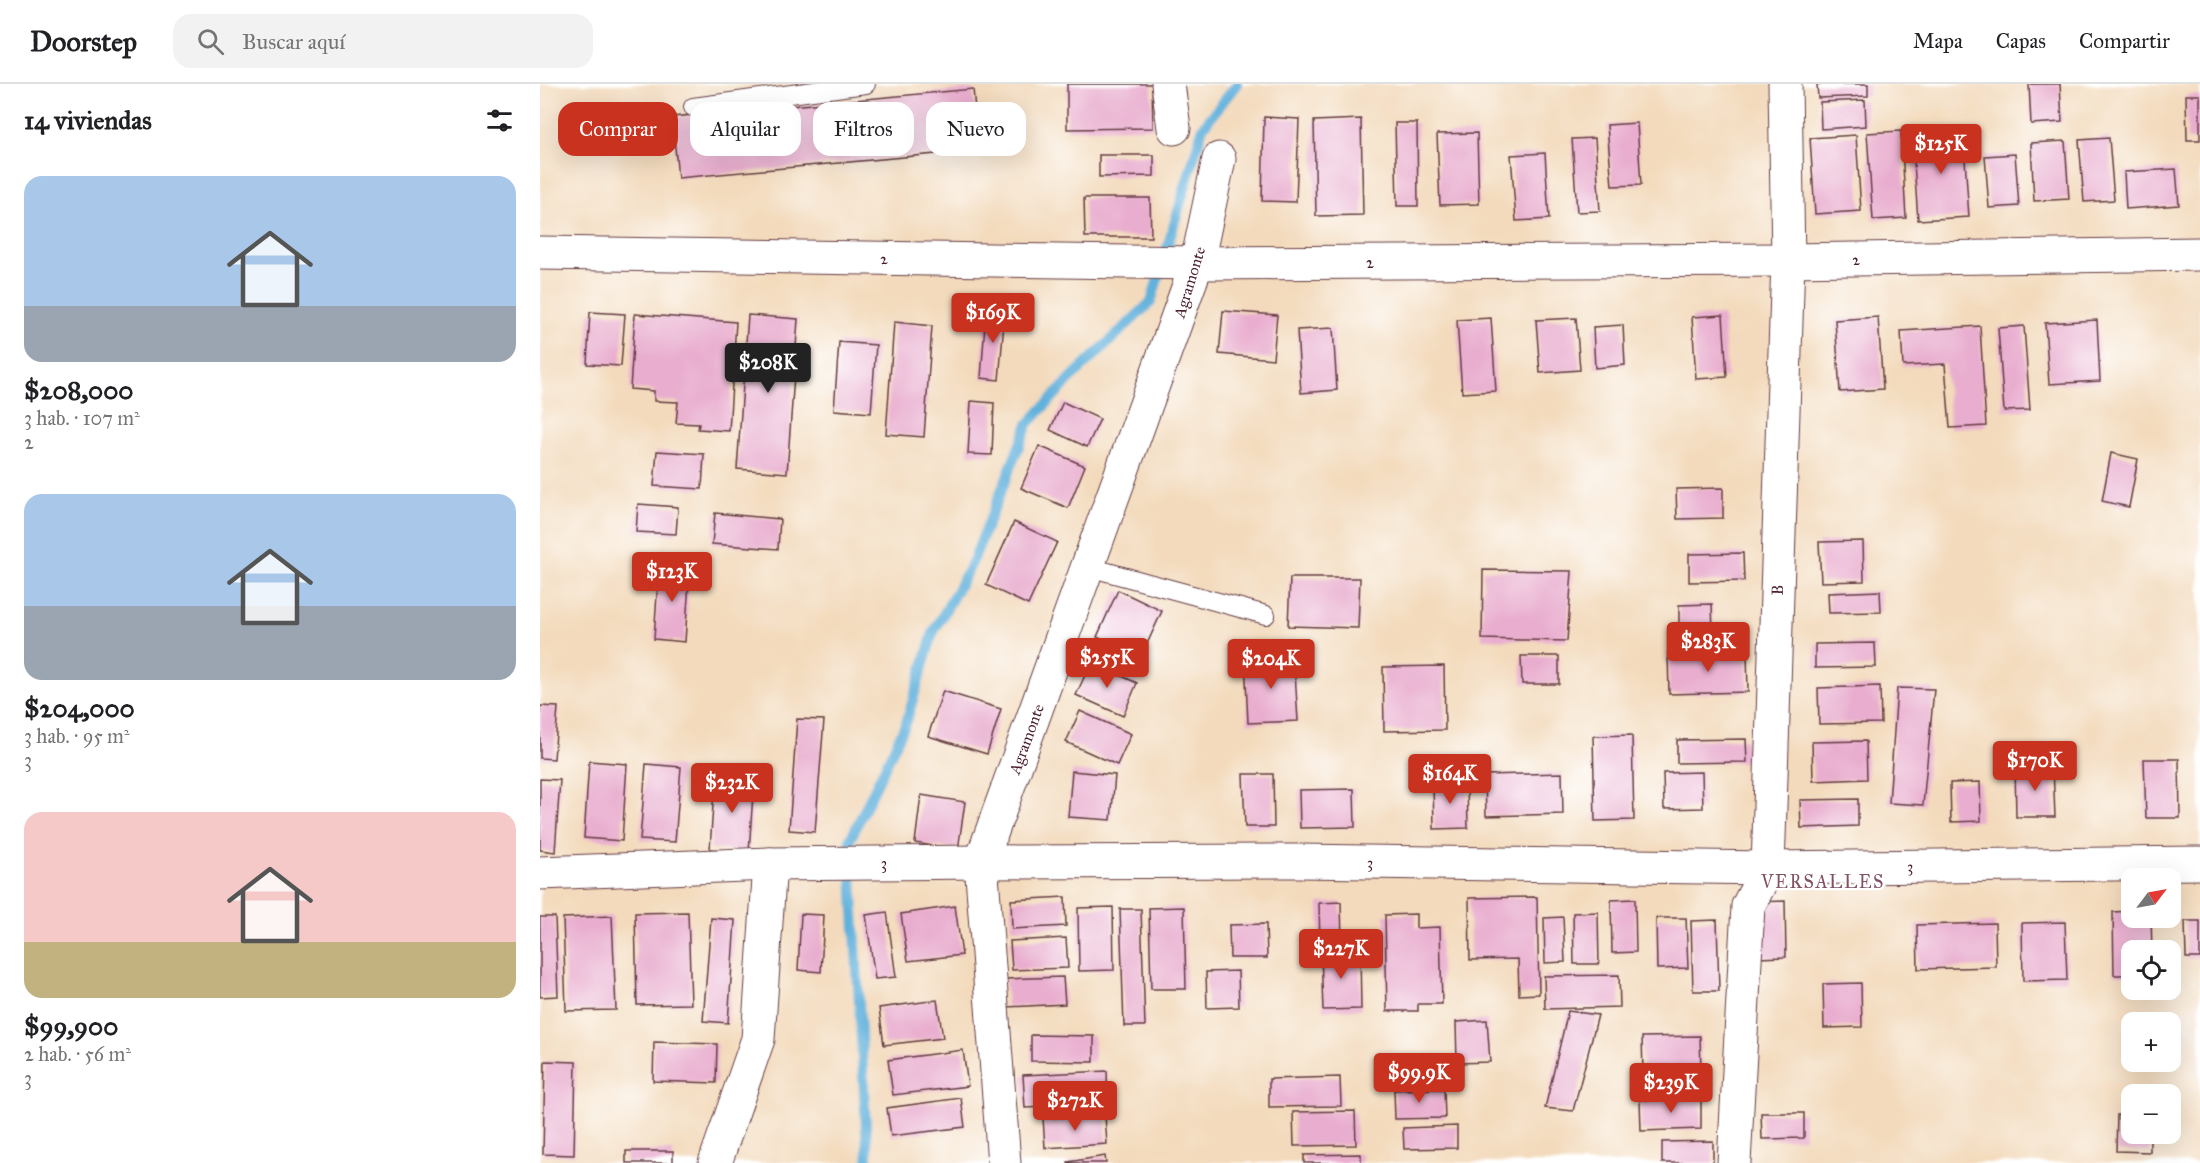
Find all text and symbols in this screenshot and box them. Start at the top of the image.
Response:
search box [173,14,593,68]
text: Doorstep [30,24,137,59]
icon: search [194,25,227,58]
text: Buscar aquí [242,28,345,55]
text: Mapa [1913,28,1963,54]
text: Capas [1996,28,2046,54]
text: Compartir [2079,28,2170,54]
chip: Comprar [558,102,678,156]
chip: Alquilar [690,102,801,156]
chip: Filtros [813,102,914,156]
chip: Nuevo [926,102,1026,156]
text: 14 viviendas [24,104,152,136]
icon: filters [483,104,516,137]
pin: $125K [1899,124,1983,175]
text: $125K [1914,131,1968,155]
icon: home [216,215,324,323]
street label: Agramonte [1169,244,1210,321]
street label: 2 [880,249,888,268]
street label: 2 [1852,250,1860,269]
street label: 2 [1366,253,1374,272]
pin: $169K [951,293,1035,344]
text: $169K [965,300,1021,324]
pin: $208K [726,343,810,394]
text: $208K [739,350,797,374]
text: $208,000 [24,374,134,406]
text: 3 hab. · 107 m² [24,406,140,430]
text: 2 [24,430,34,454]
icon: home [216,533,324,641]
pin: $123K [630,552,714,603]
text: $123K [646,559,698,583]
street label: B [1768,584,1787,596]
pin: $283K [1666,622,1750,673]
text: $283K [1681,629,1735,653]
pin: $255K [1065,638,1149,689]
pin: $204K [1229,639,1313,690]
text: $255K [1080,645,1134,669]
text: $204K [1242,646,1300,670]
text: $204,000 [24,692,135,724]
street label: Agramonte [1005,701,1049,778]
text: 3 hab. · 95 m² [24,724,130,748]
pin: $170K [1993,741,2077,792]
text: 3 [24,748,32,772]
text: $170K [2007,748,2063,772]
pin: $164K [1408,754,1492,805]
text: $164K [1422,761,1478,785]
pin: $232K [690,763,774,814]
text: $232K [705,770,759,794]
icon: home [216,851,324,959]
street label: 3 [1367,853,1373,872]
street label: 3 [881,854,887,873]
street label: 3 [1907,857,1913,876]
north arrow [2121,868,2181,928]
map controls [2121,868,2181,1144]
district label: VERSALLES [1760,871,1885,893]
pin: $227K [1299,929,1383,980]
text: $227K [1313,936,1369,960]
button: locate [2121,940,2181,1000]
text: $99,900 [24,1010,118,1042]
button: + [2121,1012,2181,1072]
text: 2 hab. · 56 m² [24,1042,131,1066]
pin: $99.9K [1370,1053,1468,1104]
text: $99.9K [1388,1060,1450,1084]
pin: $239K [1629,1063,1713,1114]
text: 3 [24,1066,32,1090]
text: $239K [1644,1070,1698,1094]
pin: $272K [1033,1081,1117,1132]
button: − [2121,1084,2181,1144]
text: $272K [1047,1088,1103,1112]

